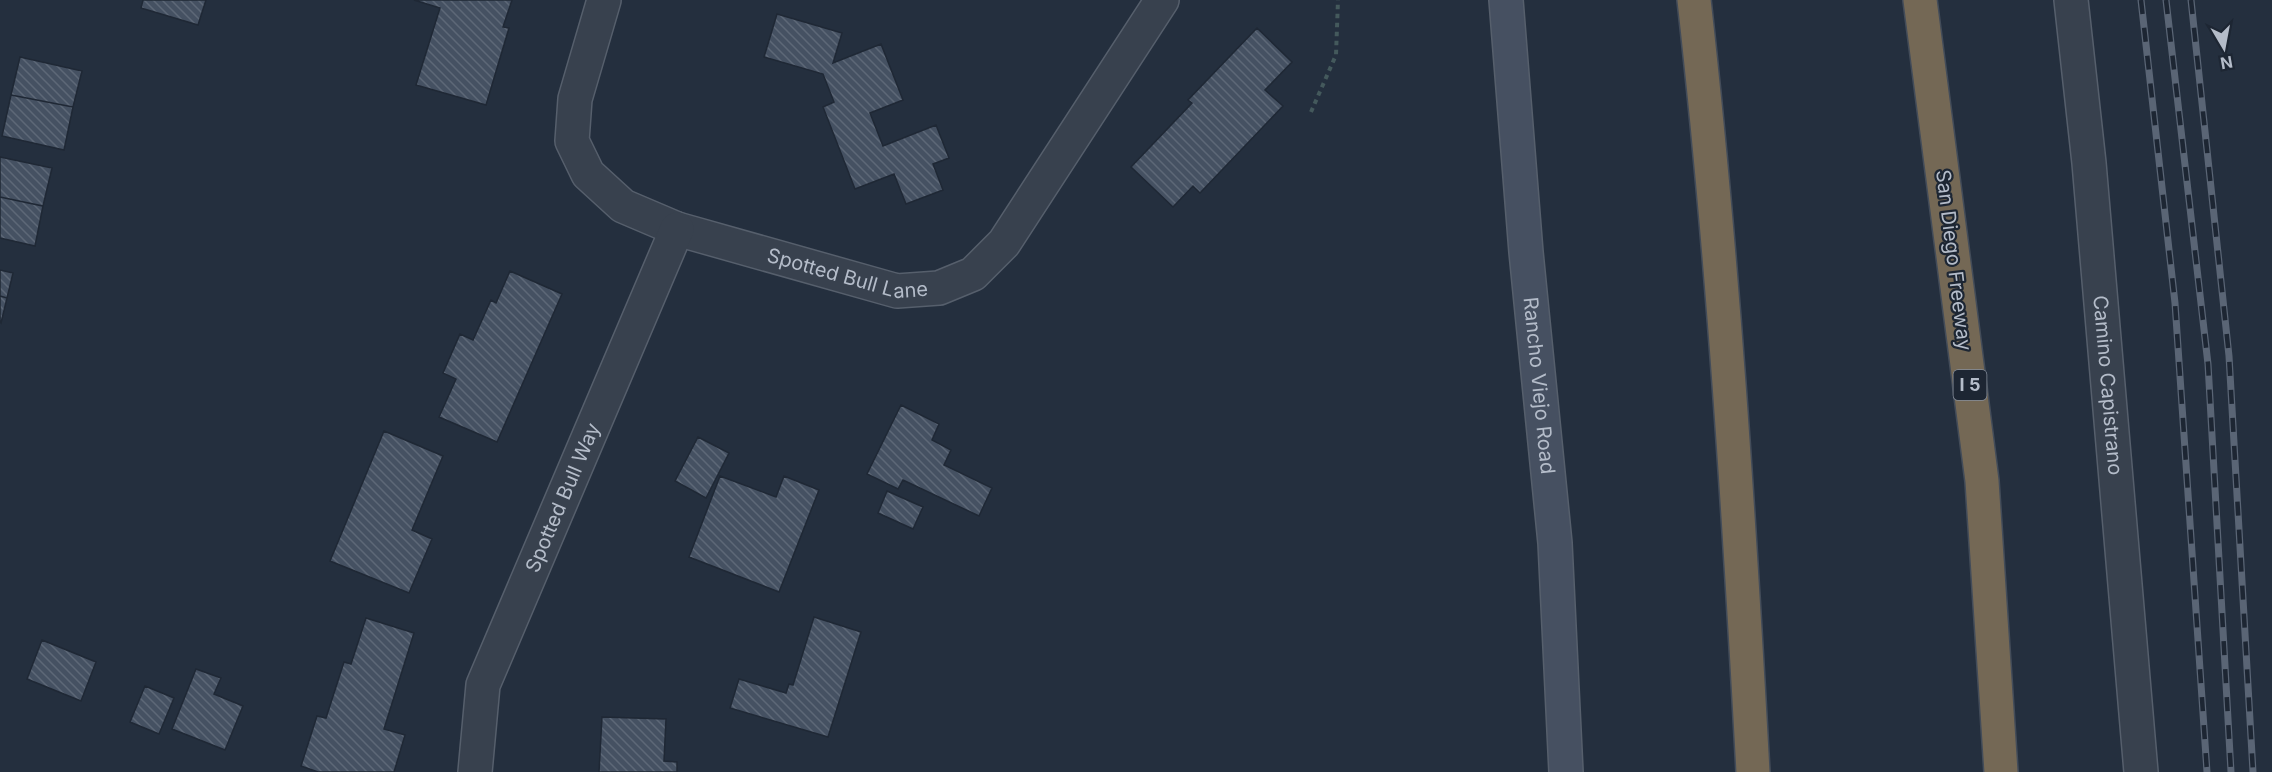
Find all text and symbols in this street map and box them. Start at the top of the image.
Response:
north arrow [2194,18,2254,78]
text: N [2219,52,2234,74]
street label: San Diego Freeway [1931,168,1977,352]
street label: Spotted Bull Lane [764,243,929,303]
street label: Camino Capistrano [2088,294,2128,476]
street label: Rancho Viejo Road [1519,296,1560,475]
road number: I 5 [1954,370,1986,400]
street label: Spotted Bull Way [520,419,605,576]

